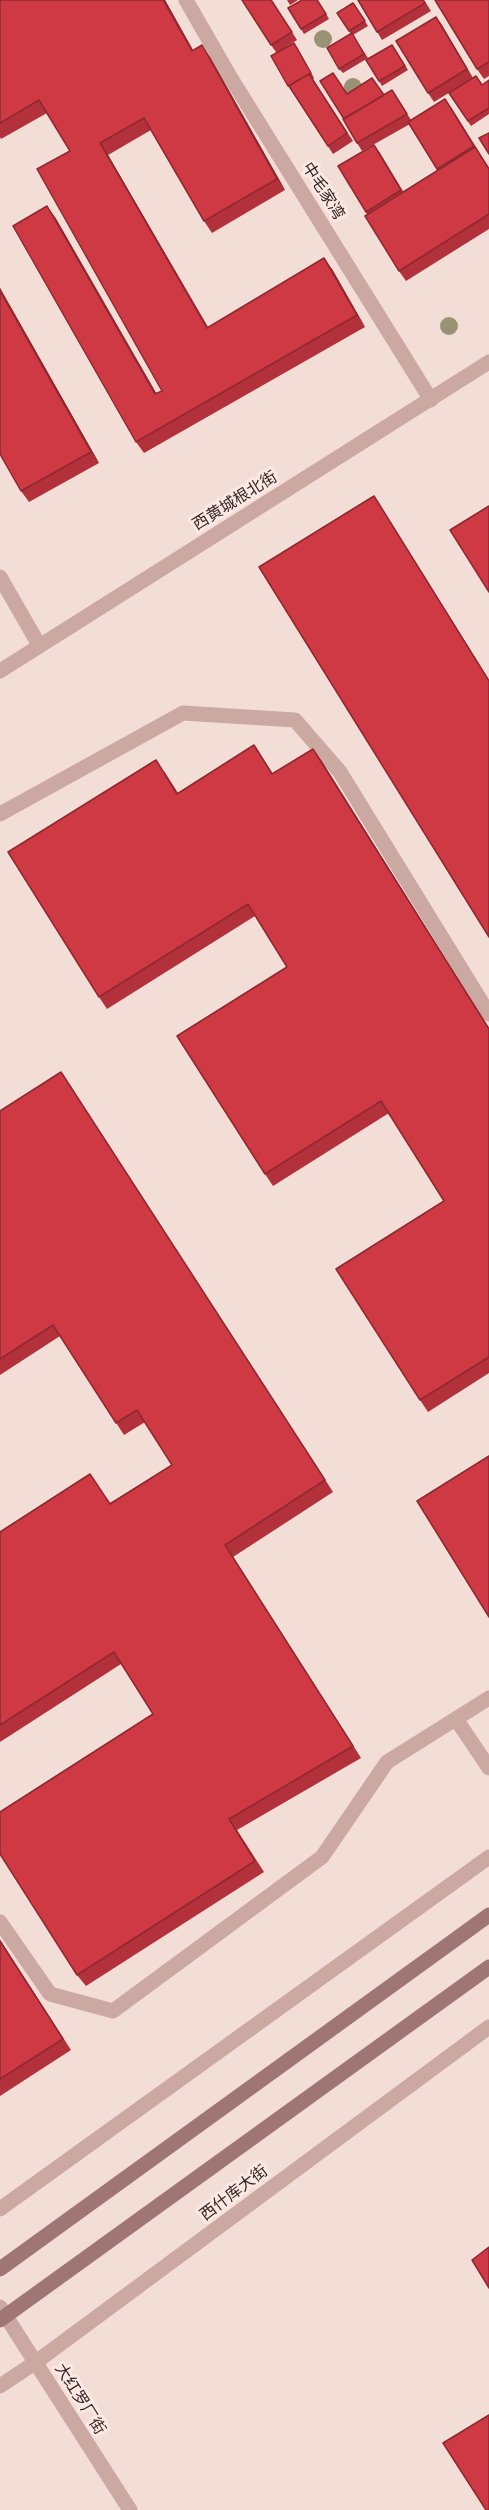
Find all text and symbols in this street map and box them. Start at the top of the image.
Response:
street label: 中毛家湾 [298,159,348,223]
street label: 西黄城根北街 [189,467,281,535]
street label: 西什库大街 [196,2161,272,2225]
street label: 大红罗厂街 [51,2360,109,2438]

